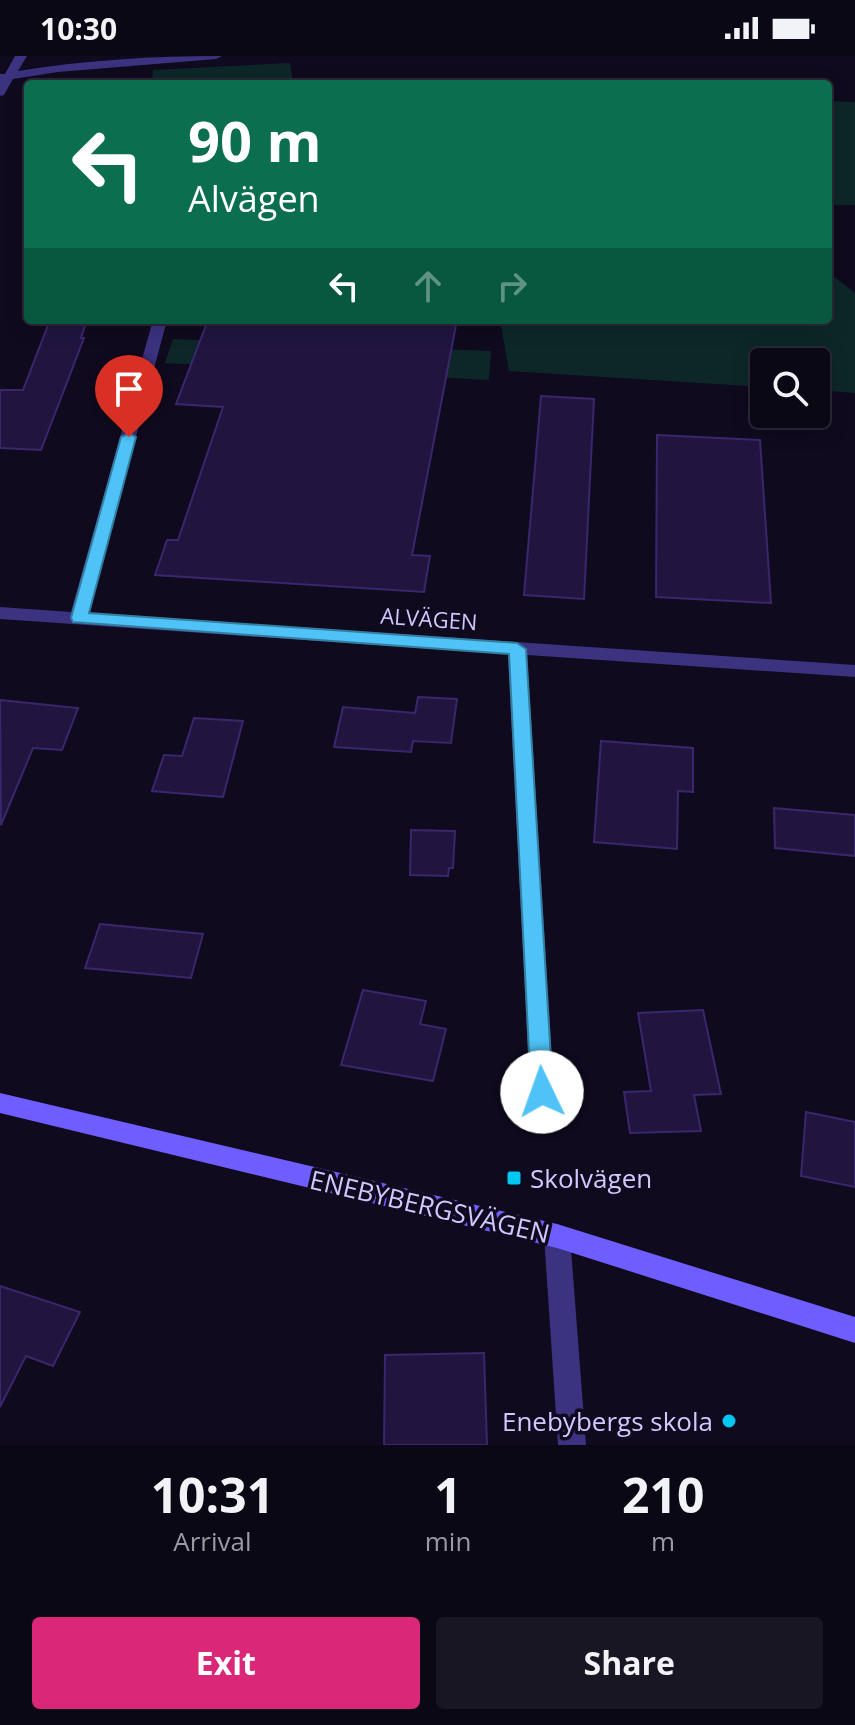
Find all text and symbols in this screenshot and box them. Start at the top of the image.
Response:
text: 10:30 [40,8,117,49]
text: 90 m [188,102,322,178]
icon: left [56,112,160,216]
text: Alvägen [188,174,320,223]
icon: left [322,264,366,308]
icon: ahead [406,264,450,308]
icon: right [490,264,534,308]
map controls [750,348,830,428]
button: search [750,348,830,428]
pin [95,355,163,437]
icon: arrive [107,367,151,411]
street label: ALVÄGEN [379,600,479,636]
position arrow [500,1050,584,1134]
place label: Skolvägen [530,1160,652,1196]
street label: ENEBYBERGSVÄGEN [307,1161,553,1251]
marker: Skolvägen [505,1169,523,1187]
place label: Enebybergs skola [502,1403,713,1439]
marker: Enebybergs skola [720,1412,738,1430]
text: 10:31 [151,1462,274,1527]
text: 1 [434,1462,462,1527]
text: 210 [622,1462,704,1527]
text: Arrival [173,1523,252,1559]
text: min [425,1523,471,1559]
text: m [651,1523,675,1559]
button: Exit [32,1617,420,1709]
button: Share [436,1617,823,1709]

